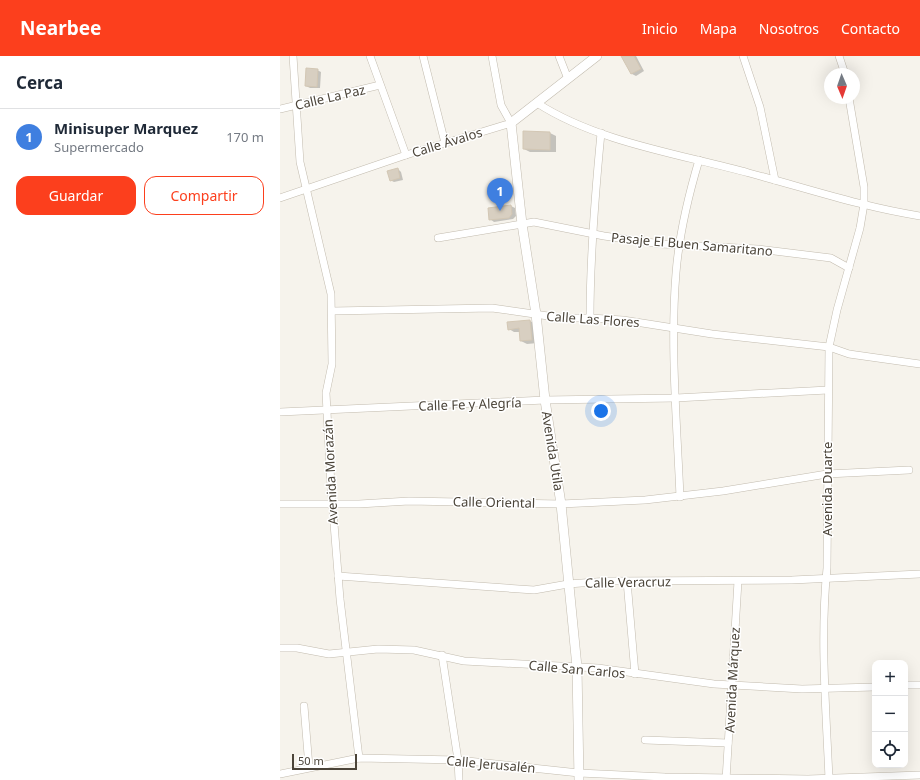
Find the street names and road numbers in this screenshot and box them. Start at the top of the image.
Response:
street label: Calle La Paz [293,80,367,114]
street label: Calle Ávalos [410,123,484,161]
street label: Pasaje El Buen Samaritano [610,228,774,260]
street label: Calle Las Flores [546,307,640,331]
street label: Calle Fe y Alegría [418,393,522,415]
street label: Avenida Utila [538,410,568,492]
street label: Avenida Morazán [318,419,342,525]
street label: Avenida Duarte [818,442,836,536]
street label: Calle Oriental [453,492,535,512]
street label: Calle Veracruz [585,572,671,592]
street label: Avenida Márquez [720,627,744,733]
street label: Calle San Carlos [528,656,626,682]
street label: Calle Jerusalén [446,751,536,777]

